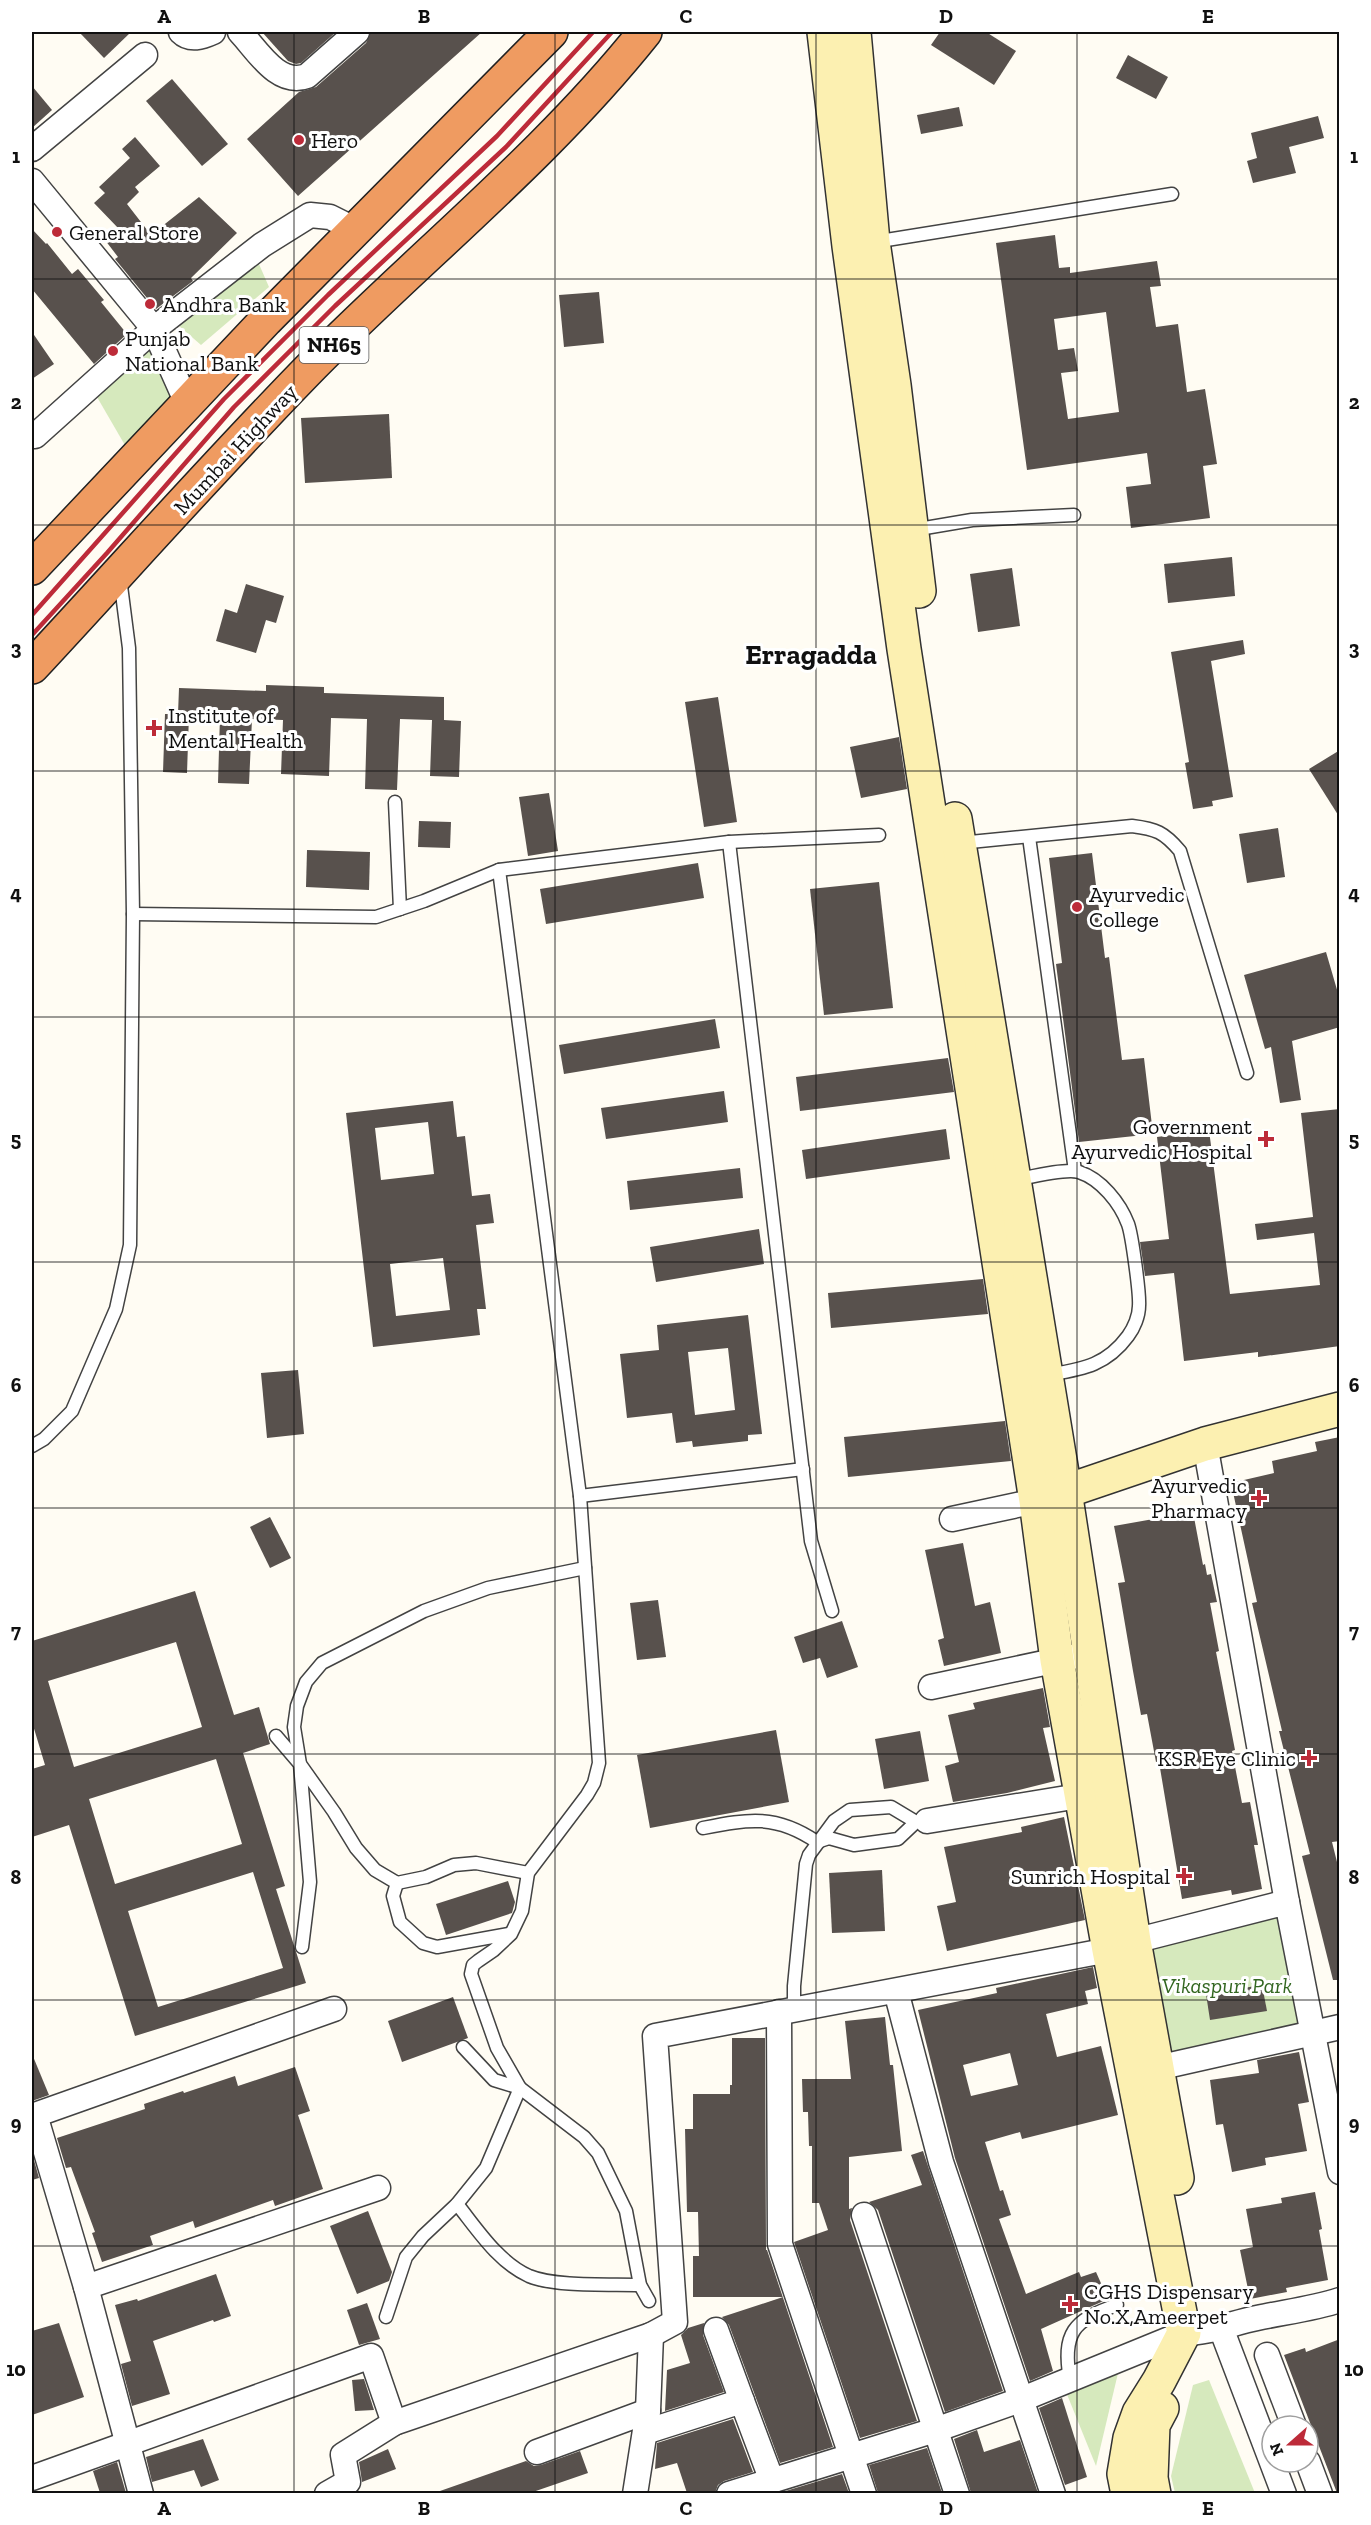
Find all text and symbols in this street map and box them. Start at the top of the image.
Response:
text: A [157,4,171,28]
text: B [418,4,430,28]
text: C [680,4,693,28]
text: D [939,4,953,28]
text: E [1202,4,1214,28]
place label: Hero [311,127,358,154]
marker: Hero [292,133,306,147]
text: 1 [12,144,20,168]
text: 1 [1350,144,1358,168]
place label: General Store [69,219,199,246]
marker: General Store [50,225,64,239]
place label: Andhra Bank [162,291,287,318]
marker: Andhra Bank [143,297,157,311]
place label: Punjab National Bank [125,325,260,377]
road number: NH65 [300,327,368,363]
marker: Punjab National Bank [106,344,120,358]
street label: Mumbai Highway [168,378,303,520]
text: 2 [11,390,22,414]
text: 2 [1349,390,1360,414]
text: 3 [11,636,22,660]
text: 3 [1349,636,1360,660]
district label: Erragadda [745,638,877,671]
place label: Institute of Mental Health [168,702,304,754]
marker: Institute of Mental Health [145,719,163,737]
text: 4 [10,881,22,905]
place label: Ayurvedic College [1089,881,1185,933]
text: 4 [1348,881,1360,905]
marker: Ayurvedic College [1070,900,1084,914]
place label: Government Ayurvedic Hospital [1071,1113,1253,1165]
text: 5 [11,1127,21,1151]
text: 5 [1349,1127,1359,1151]
marker: Government Ayurvedic Hospital [1257,1130,1275,1148]
text: 6 [11,1373,22,1397]
text: 6 [1349,1373,1360,1397]
place label: Ayurvedic Pharmacy [1151,1472,1248,1524]
marker: Ayurvedic Pharmacy [1252,1491,1266,1505]
text: 7 [11,1619,21,1643]
text: 7 [1349,1619,1359,1643]
place label: KSR Eye Clinic [1157,1745,1296,1772]
marker: KSR Eye Clinic [1300,1749,1318,1767]
place label: Sunrich Hospital [1011,1863,1170,1890]
text: 8 [11,1865,22,1889]
text: 8 [1349,1865,1360,1889]
marker: Sunrich Hospital [1175,1867,1193,1885]
park label: Vikaspuri Park [1162,1972,1292,1999]
text: 9 [11,2111,22,2135]
text: 9 [1349,2111,1360,2135]
place label: CGHS Dispensary No.X,Ameerpet [1084,2278,1255,2330]
marker: CGHS Dispensary No.X,Ameerpet [1061,2295,1079,2313]
text: 10 [6,2357,26,2381]
text: 10 [1344,2357,1364,2381]
north arrow [1260,2414,1320,2474]
text: N [1265,2440,1288,2458]
text: A [157,2496,171,2520]
text: B [418,2496,430,2520]
text: C [680,2496,693,2520]
text: D [939,2496,953,2520]
text: E [1202,2496,1214,2520]

